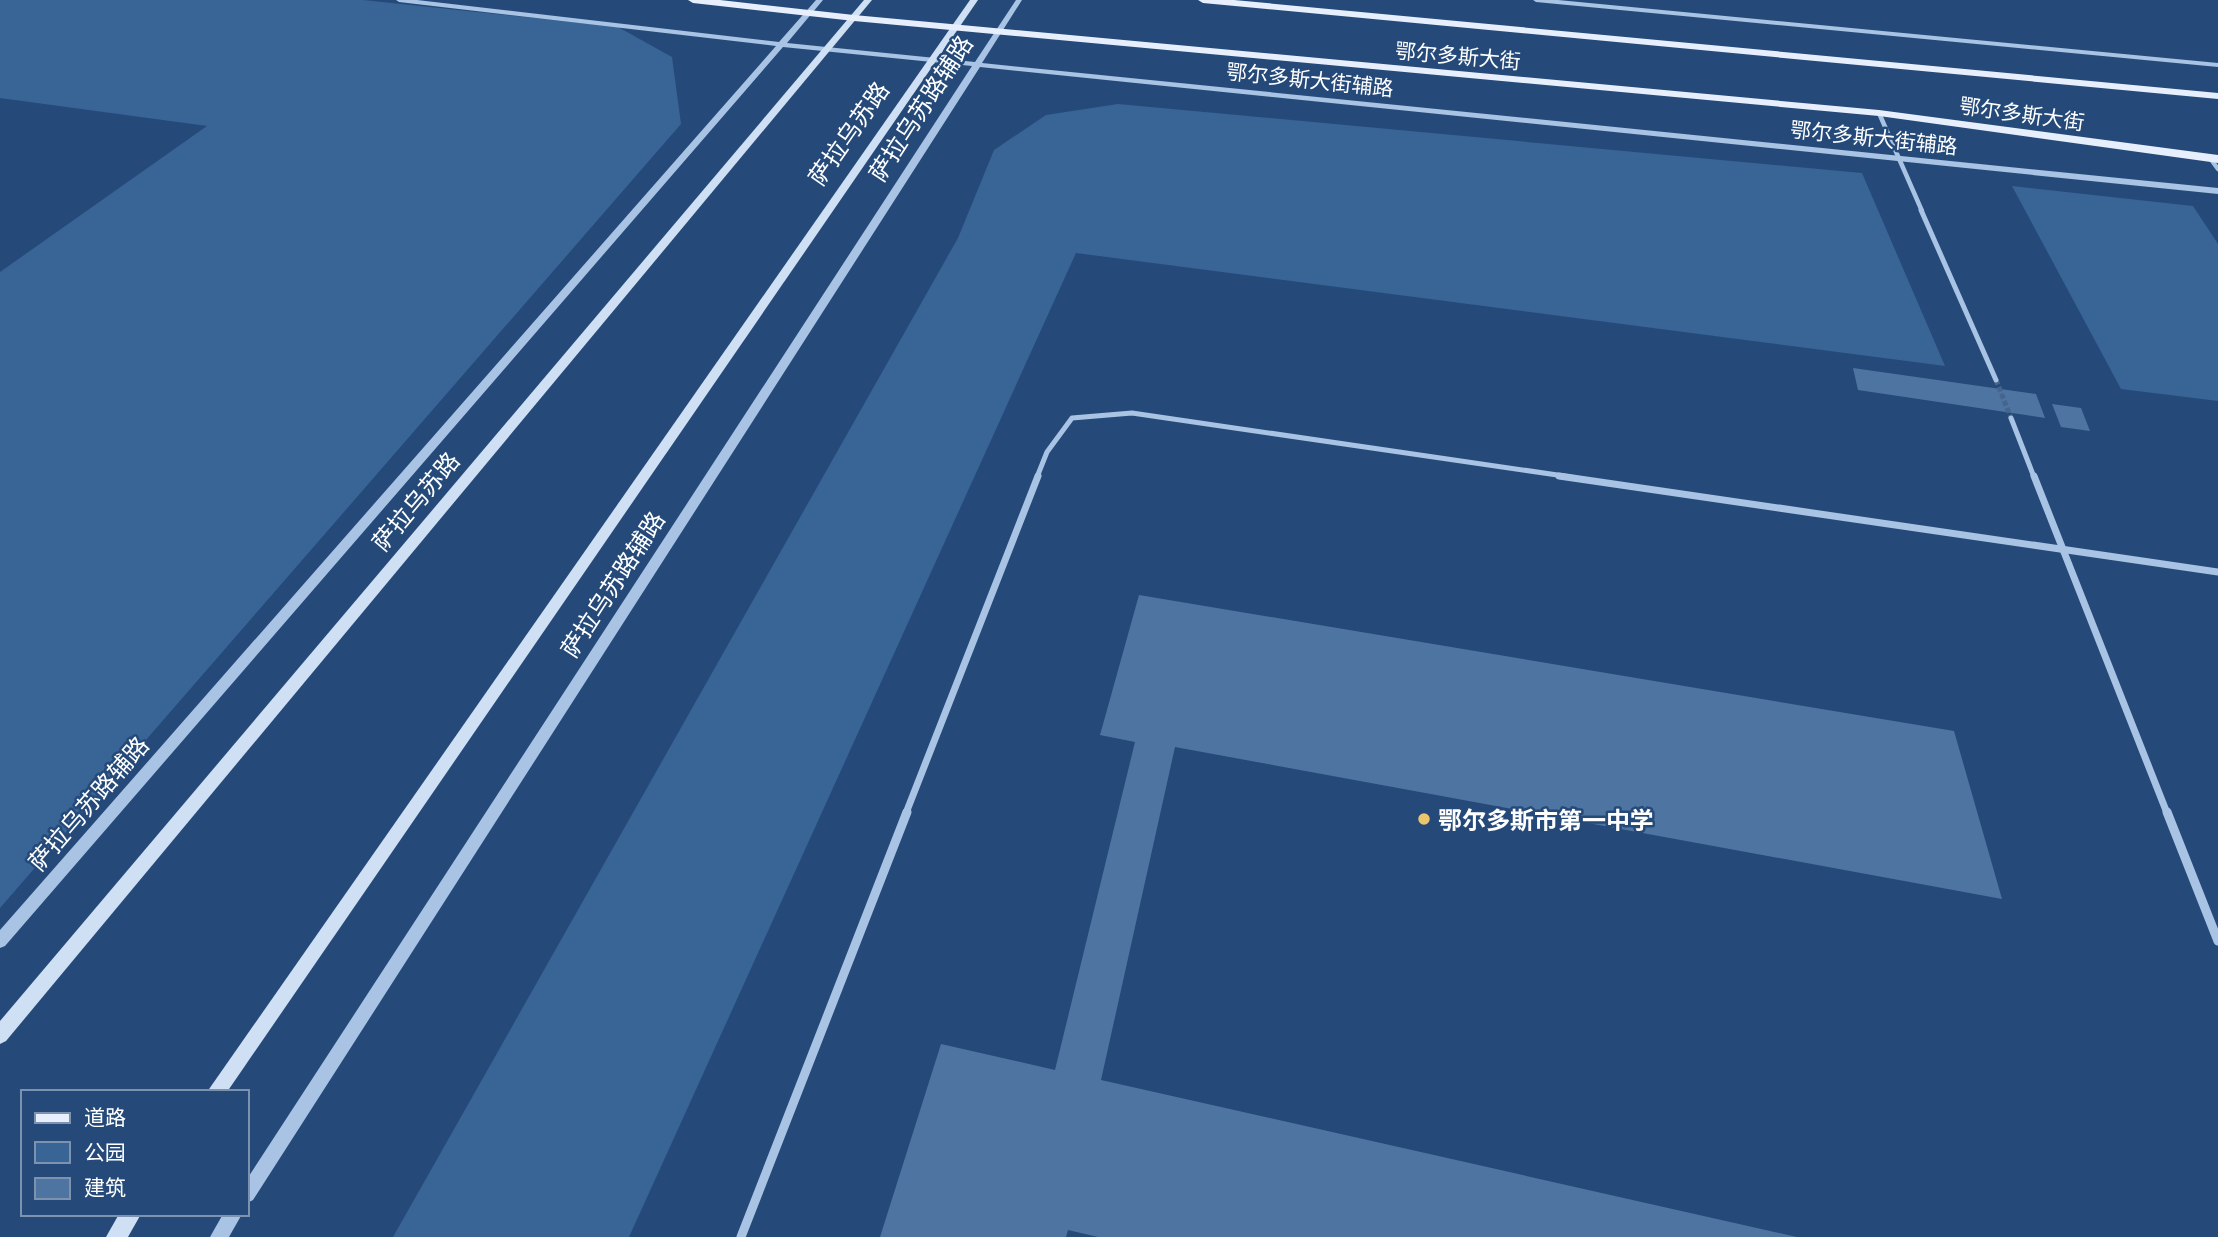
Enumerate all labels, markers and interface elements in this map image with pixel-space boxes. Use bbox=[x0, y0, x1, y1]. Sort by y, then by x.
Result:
street label: 萨拉乌苏路辅路 bbox=[862, 30, 978, 186]
street label: 鄂尔多斯大街 bbox=[1394, 37, 1522, 73]
street label: 鄂尔多斯大街辅路 bbox=[1225, 58, 1395, 100]
street label: 萨拉乌苏路 bbox=[802, 76, 894, 190]
street label: 鄂尔多斯大街 bbox=[1958, 92, 2086, 134]
street label: 鄂尔多斯大街辅路 bbox=[1789, 116, 1959, 158]
street label: 萨拉乌苏路 bbox=[365, 446, 465, 556]
street label: 萨拉乌苏路辅路 bbox=[554, 506, 670, 662]
street label: 萨拉乌苏路辅路 bbox=[22, 730, 154, 876]
place label: 鄂尔多斯市第一中学 bbox=[1438, 805, 1654, 834]
marker: 鄂尔多斯市第一中学 bbox=[1416, 811, 1432, 827]
legend bbox=[21, 1090, 248, 1216]
text: 道路 bbox=[84, 1104, 126, 1129]
text: 公园 bbox=[84, 1139, 126, 1164]
text: 建筑 bbox=[84, 1174, 126, 1199]

